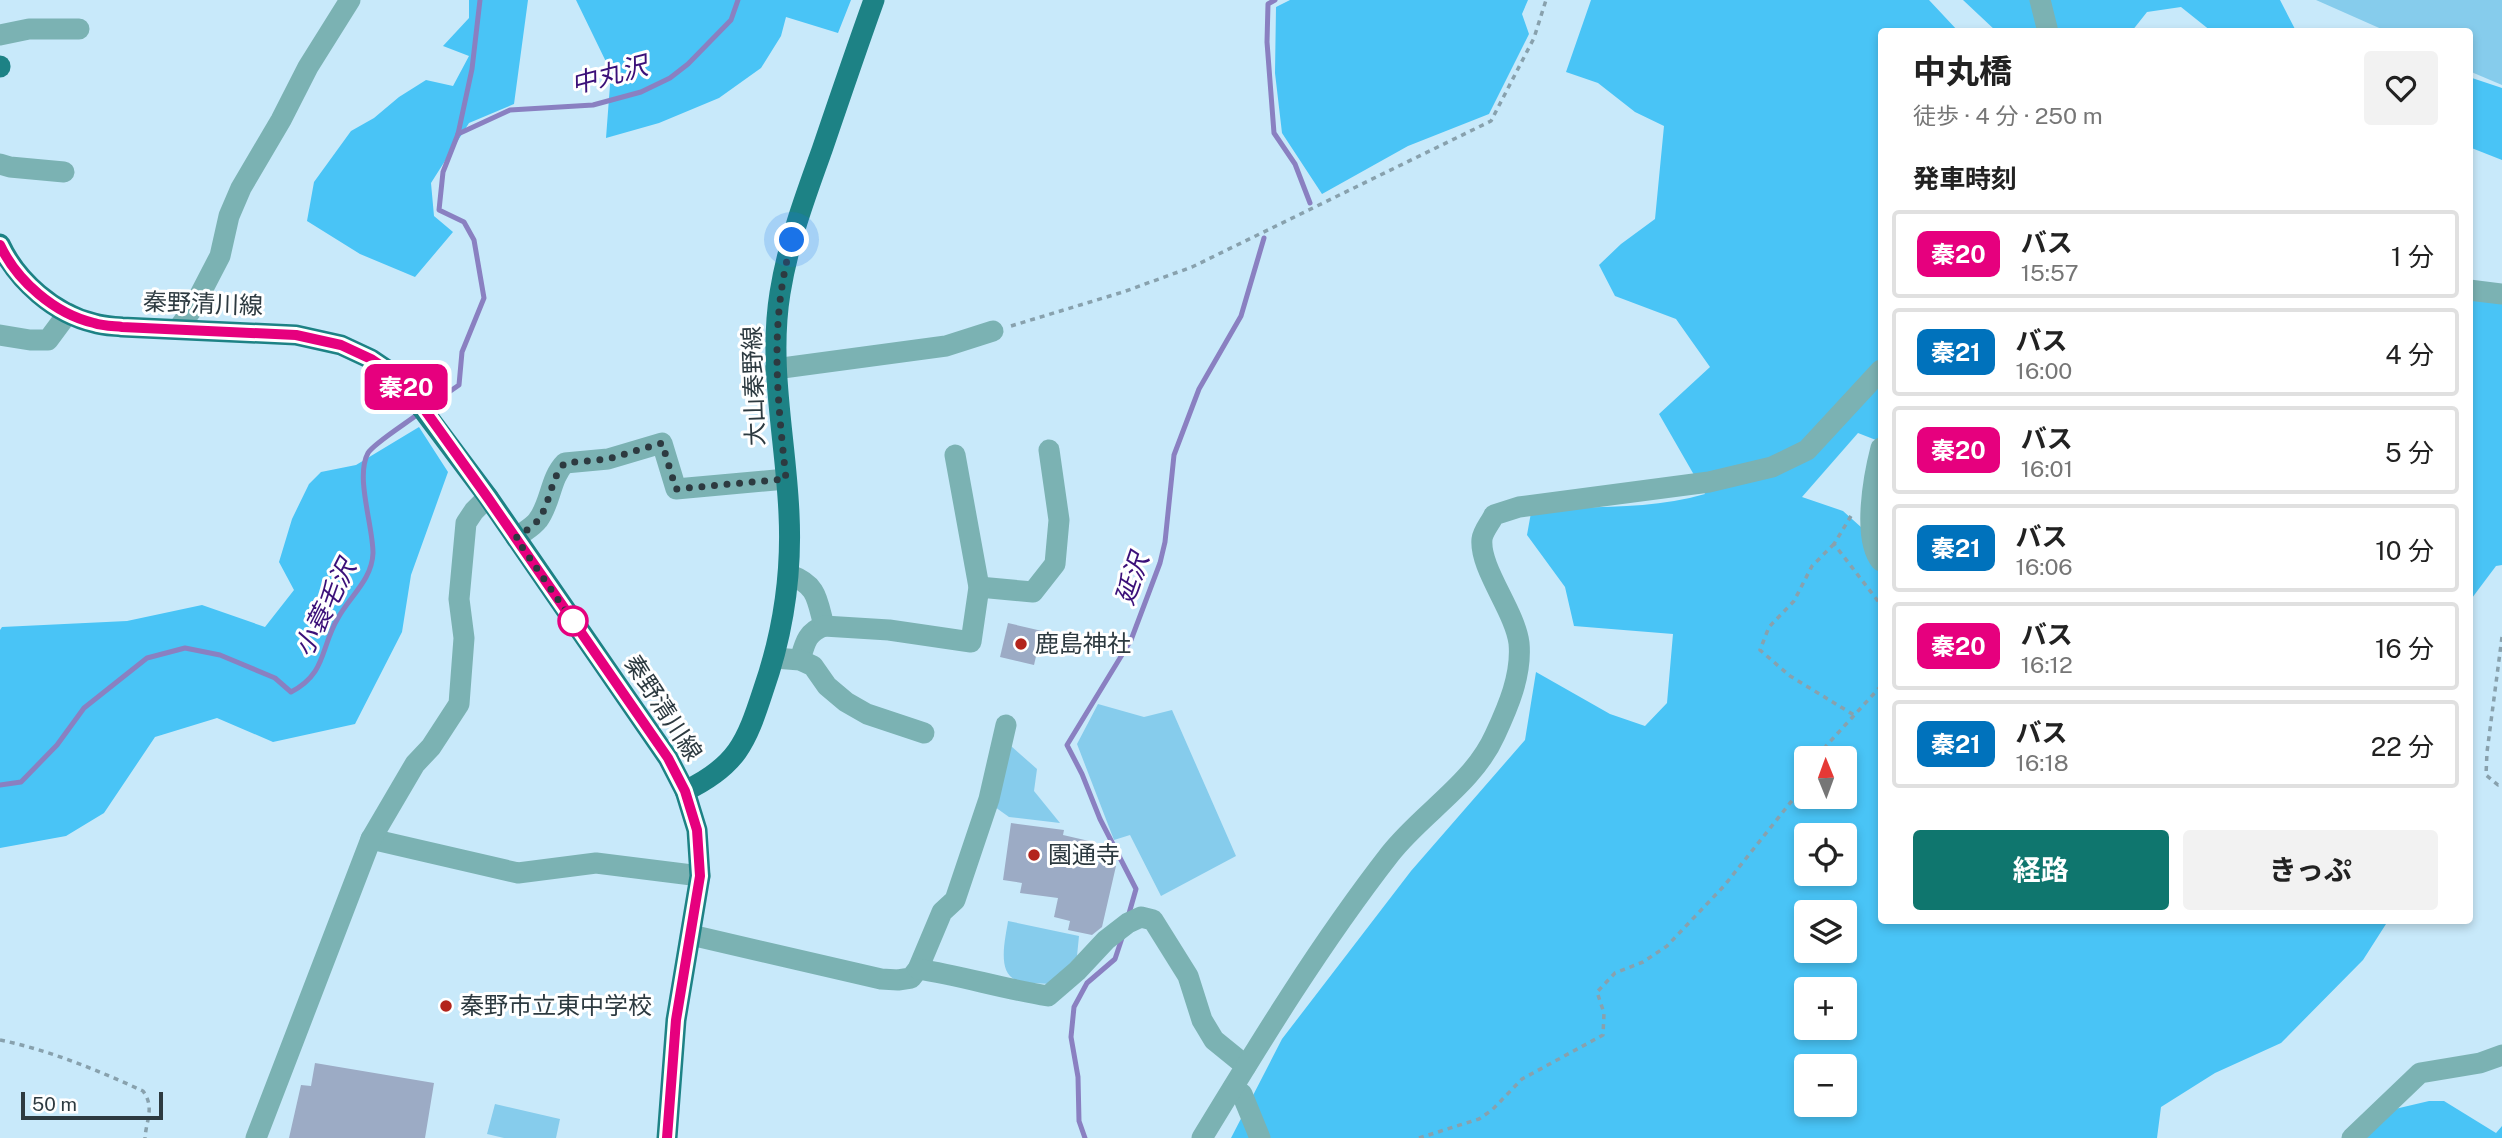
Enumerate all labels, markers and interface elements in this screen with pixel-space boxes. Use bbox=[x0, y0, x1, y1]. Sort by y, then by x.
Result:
water label: 中丸沢 bbox=[567, 49, 653, 100]
button: heart bbox=[2364, 51, 2438, 125]
text: 中丸橋 bbox=[1913, 52, 2012, 90]
text: 徒歩 · 4 分 · 250 m bbox=[1913, 102, 2103, 129]
text: 発車時刻 bbox=[1913, 163, 2017, 194]
your location bbox=[774, 222, 809, 257]
text: バス bbox=[2021, 227, 2073, 258]
text: 秦20 bbox=[1931, 240, 1986, 268]
text: 1 分 bbox=[2391, 241, 2434, 272]
text: 15:57 bbox=[2021, 259, 2079, 286]
street label: 秦野清川線 bbox=[143, 287, 263, 319]
text: バス bbox=[2016, 325, 2068, 356]
street label: 大山秦野線 bbox=[737, 326, 769, 446]
text: 秦21 bbox=[1931, 338, 1981, 366]
text: 4 分 bbox=[2385, 339, 2434, 370]
text: 16:00 bbox=[2016, 357, 2072, 384]
line badge: 秦20 bbox=[366, 364, 446, 410]
text: 秦20 bbox=[379, 373, 433, 401]
text: バス bbox=[2021, 423, 2073, 454]
text: 秦20 bbox=[1931, 436, 1986, 464]
text: 5 分 bbox=[2385, 437, 2434, 468]
text: 16:01 bbox=[2021, 455, 2073, 482]
text: バス bbox=[2016, 521, 2068, 552]
text: 秦21 bbox=[1931, 534, 1981, 562]
text: 10 分 bbox=[2375, 535, 2434, 566]
water label: 延沢 bbox=[1108, 546, 1156, 608]
water label: 小蓑毛沢 bbox=[287, 552, 363, 661]
text: 16:06 bbox=[2016, 553, 2073, 580]
unlabelled marker bbox=[558, 606, 588, 636]
text: バス bbox=[2021, 619, 2073, 650]
place label: 鹿島神社 bbox=[1035, 629, 1131, 657]
text: 秦20 bbox=[1931, 632, 1986, 660]
text: 16 分 bbox=[2375, 633, 2434, 664]
marker: 鹿島神社 bbox=[1013, 636, 1029, 652]
street label: 秦野清川線 bbox=[619, 650, 708, 765]
text: 16:12 bbox=[2021, 651, 2073, 678]
text: バス bbox=[2016, 717, 2068, 748]
text: 秦21 bbox=[1931, 730, 1981, 758]
text: 22 分 bbox=[2371, 731, 2434, 762]
north arrow bbox=[1794, 746, 1857, 808]
map controls bbox=[1794, 746, 1857, 1117]
text: 16:18 bbox=[2016, 749, 2069, 776]
button: locate bbox=[1794, 823, 1857, 886]
button: 経路 bbox=[1913, 830, 2169, 910]
button: きっぷ bbox=[2183, 830, 2438, 910]
place label: 園通寺 bbox=[1048, 840, 1120, 868]
marker: 園通寺 bbox=[1026, 847, 1042, 863]
button: layers bbox=[1794, 900, 1857, 963]
button: + bbox=[1794, 977, 1857, 1040]
place label: 秦野市立東中学校 bbox=[460, 991, 652, 1019]
marker: 秦野市立東中学校 bbox=[438, 998, 454, 1014]
button: − bbox=[1794, 1054, 1857, 1117]
scale bar bbox=[21, 1089, 163, 1121]
text: 50 m bbox=[32, 1093, 77, 1115]

